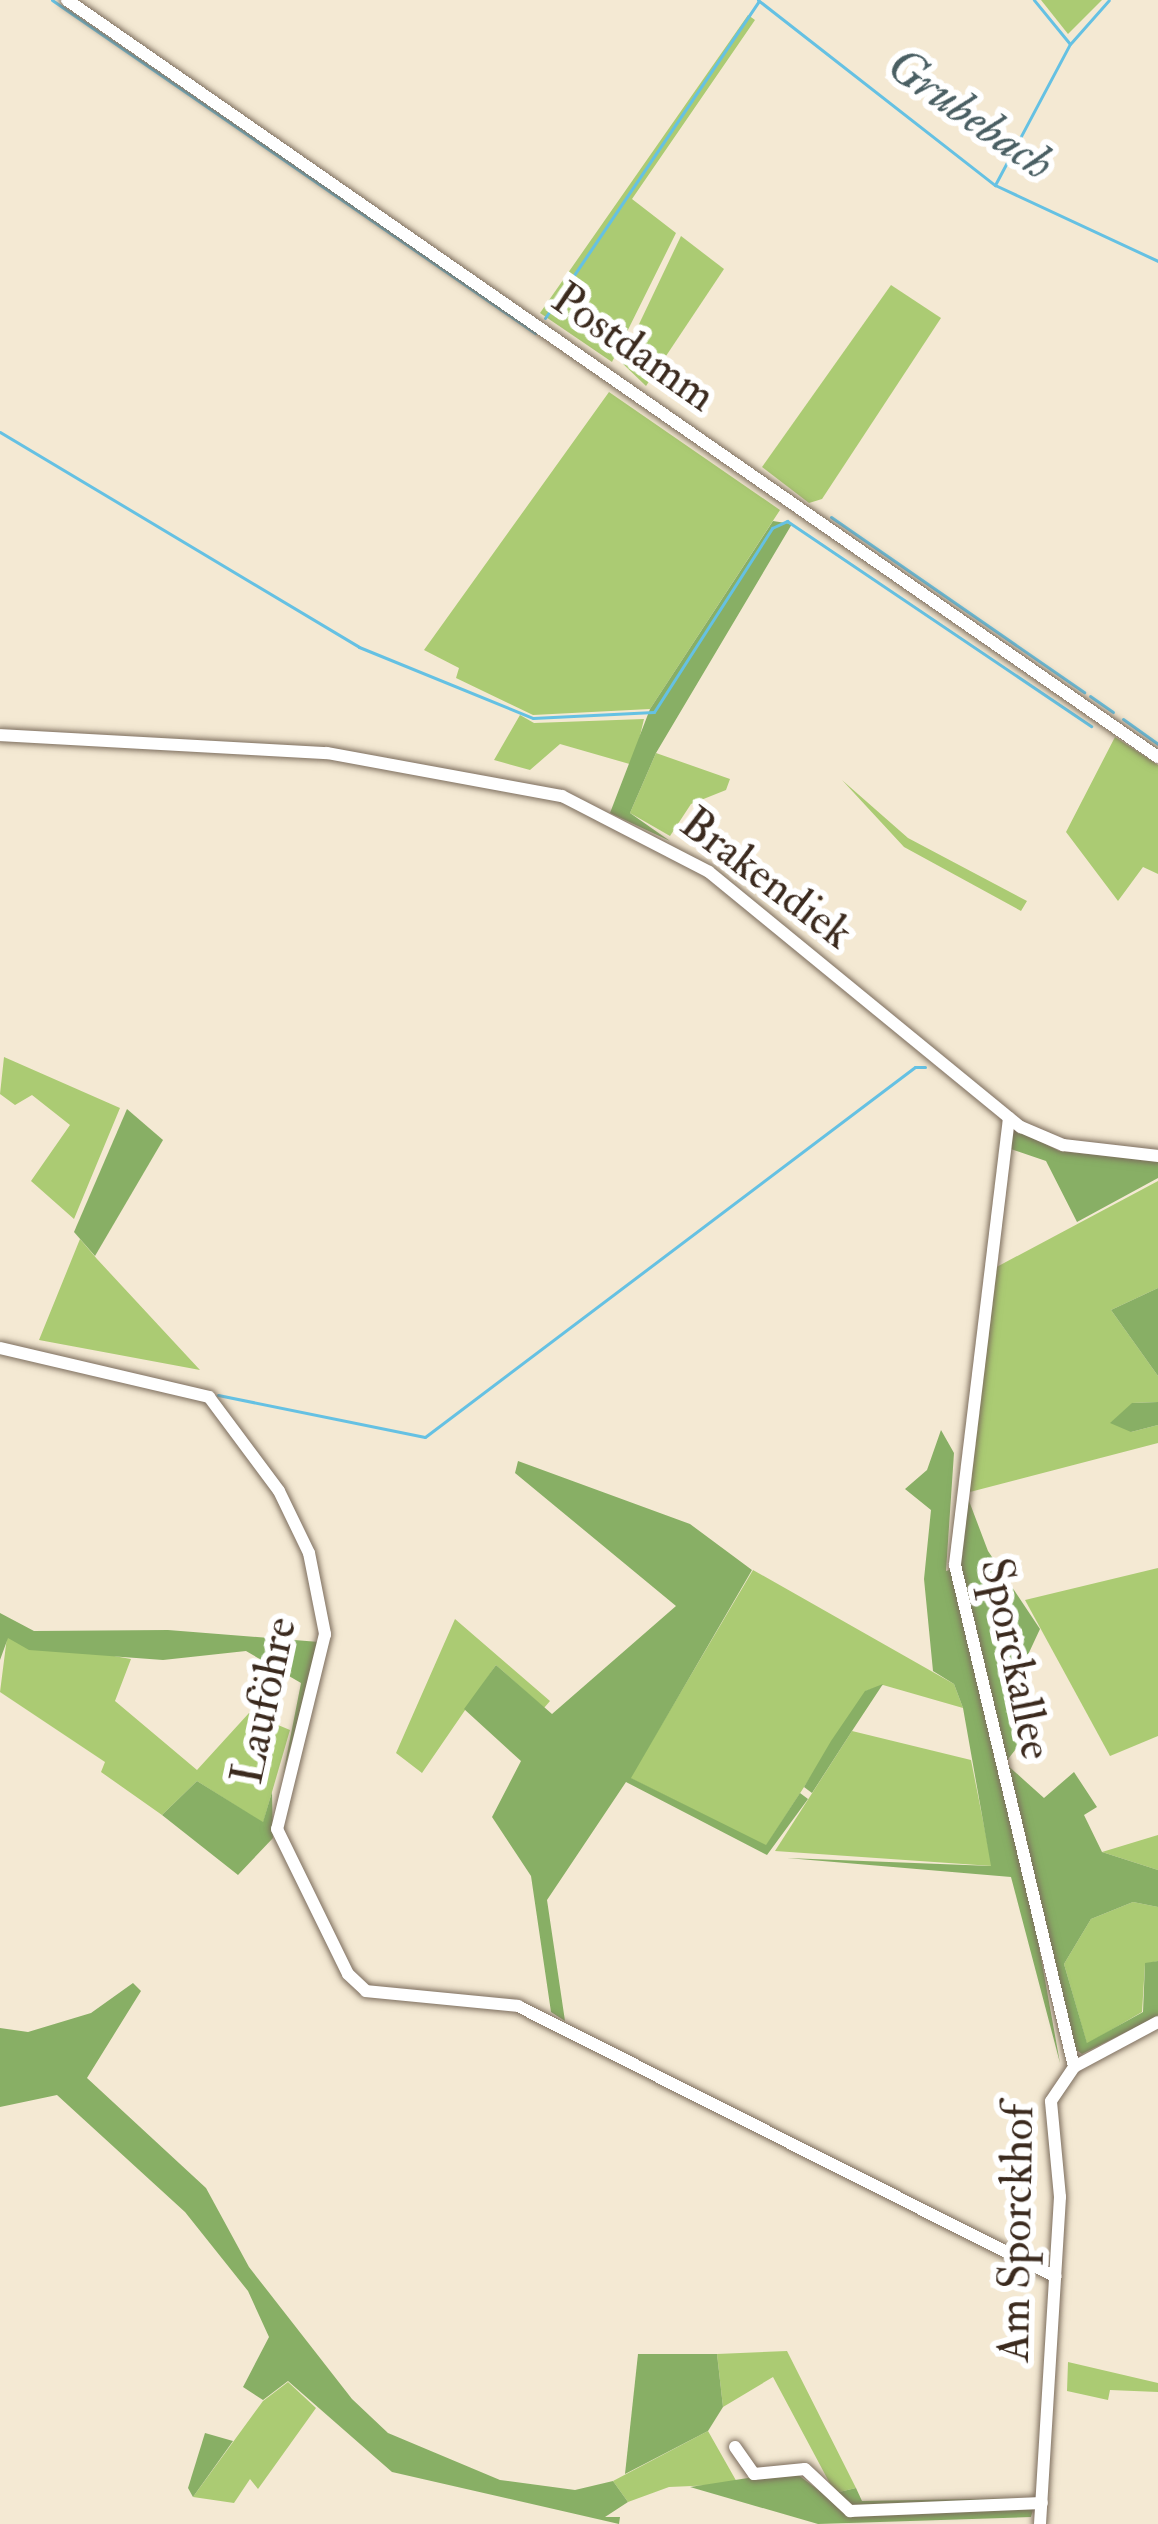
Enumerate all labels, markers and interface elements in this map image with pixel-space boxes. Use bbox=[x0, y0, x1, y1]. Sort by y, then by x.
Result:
water label: Grubebach bbox=[876, 37, 1064, 193]
street label: Postdamm bbox=[541, 272, 725, 424]
street label: Brakendiek bbox=[669, 797, 863, 961]
street label: Sporckallee bbox=[967, 1553, 1063, 1765]
street label: Lauföhre bbox=[221, 1613, 309, 1789]
street label: Am Sporckhof bbox=[988, 2103, 1046, 2363]

